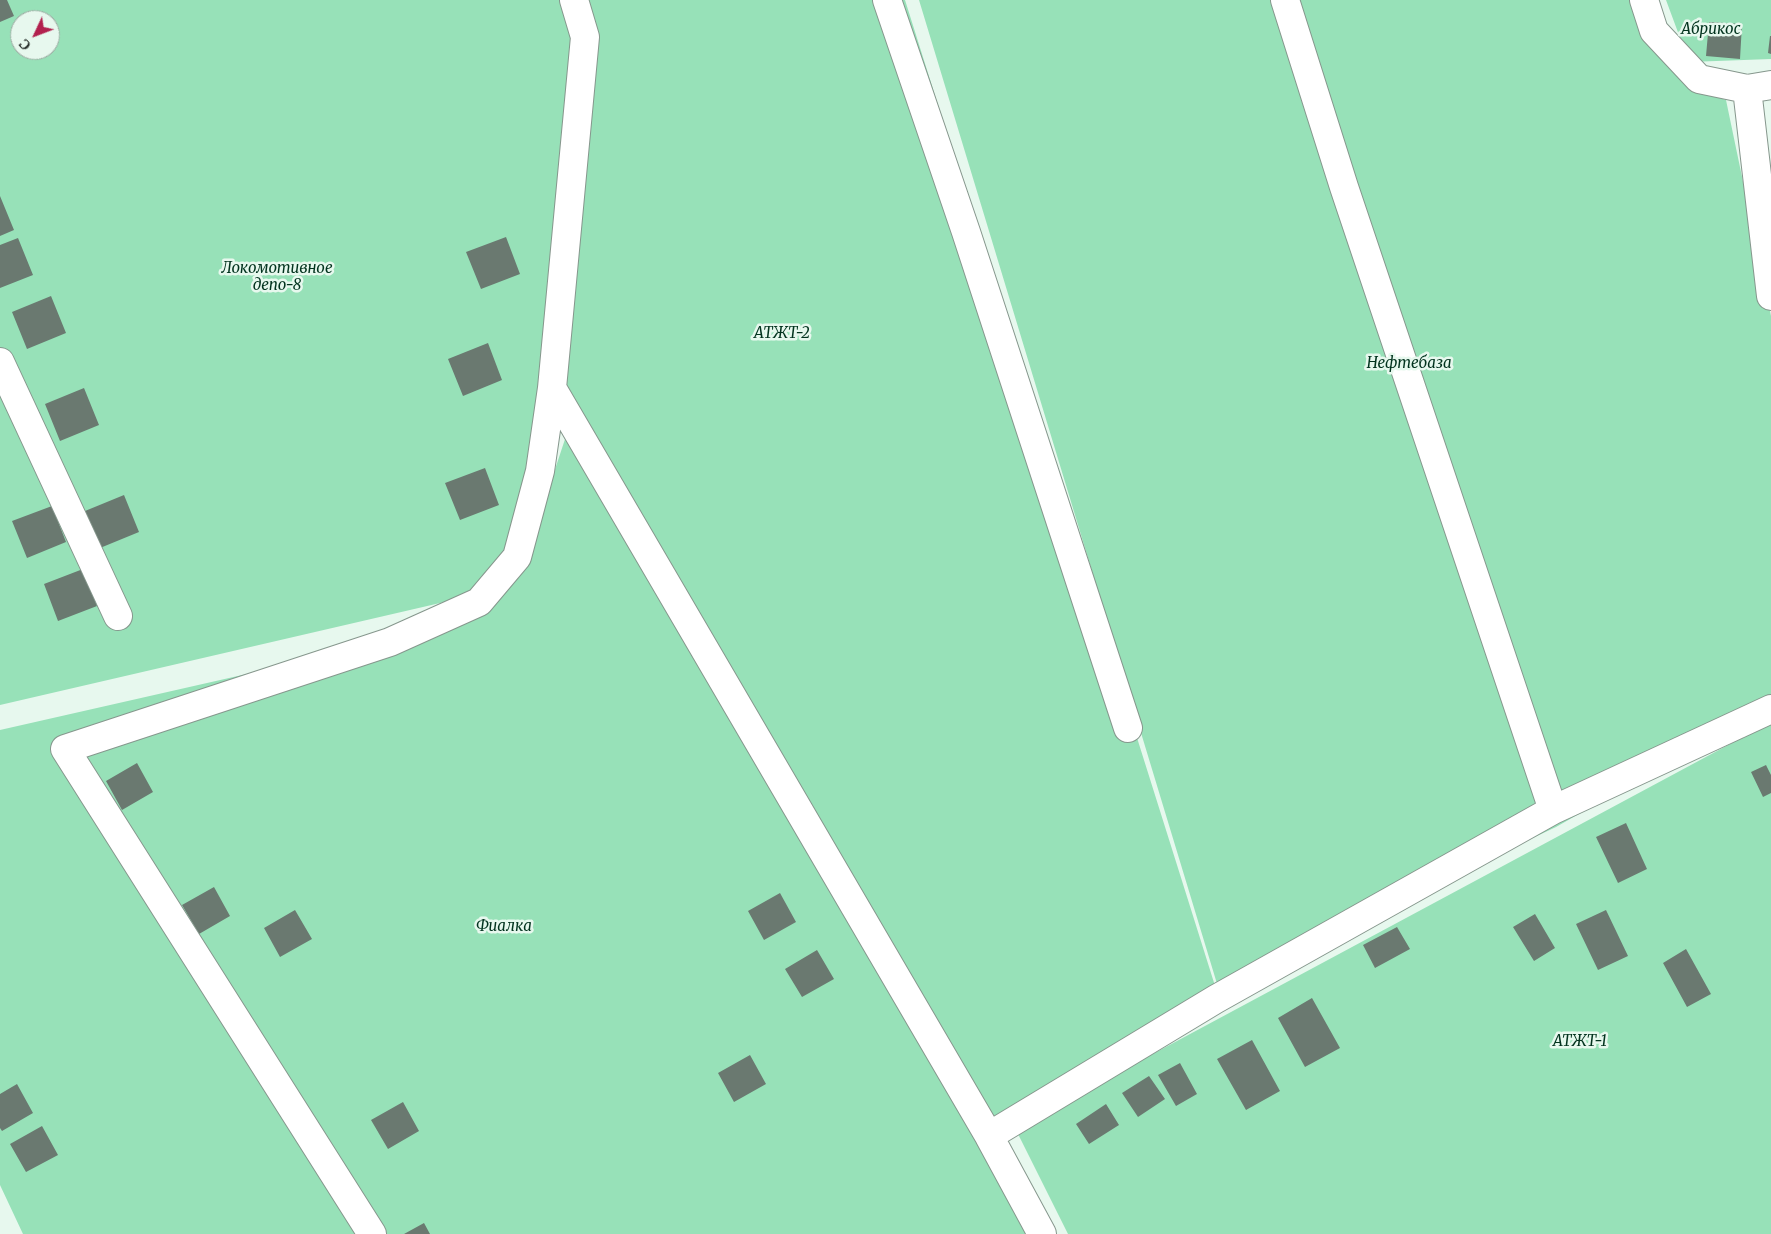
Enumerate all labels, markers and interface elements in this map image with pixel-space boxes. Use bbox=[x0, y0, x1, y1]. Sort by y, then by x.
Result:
north arrow bbox=[10, 10, 60, 60]
park label: Абрикос bbox=[1681, 21, 1741, 39]
text: С bbox=[15, 35, 35, 54]
park label: Локомотивное депо-8 bbox=[221, 260, 333, 295]
park label: АТЖТ-2 bbox=[754, 325, 810, 343]
park label: Нефтебаза bbox=[1367, 355, 1451, 373]
park label: Фиалка bbox=[476, 918, 532, 936]
park label: АТЖТ-1 bbox=[1553, 1033, 1607, 1051]

